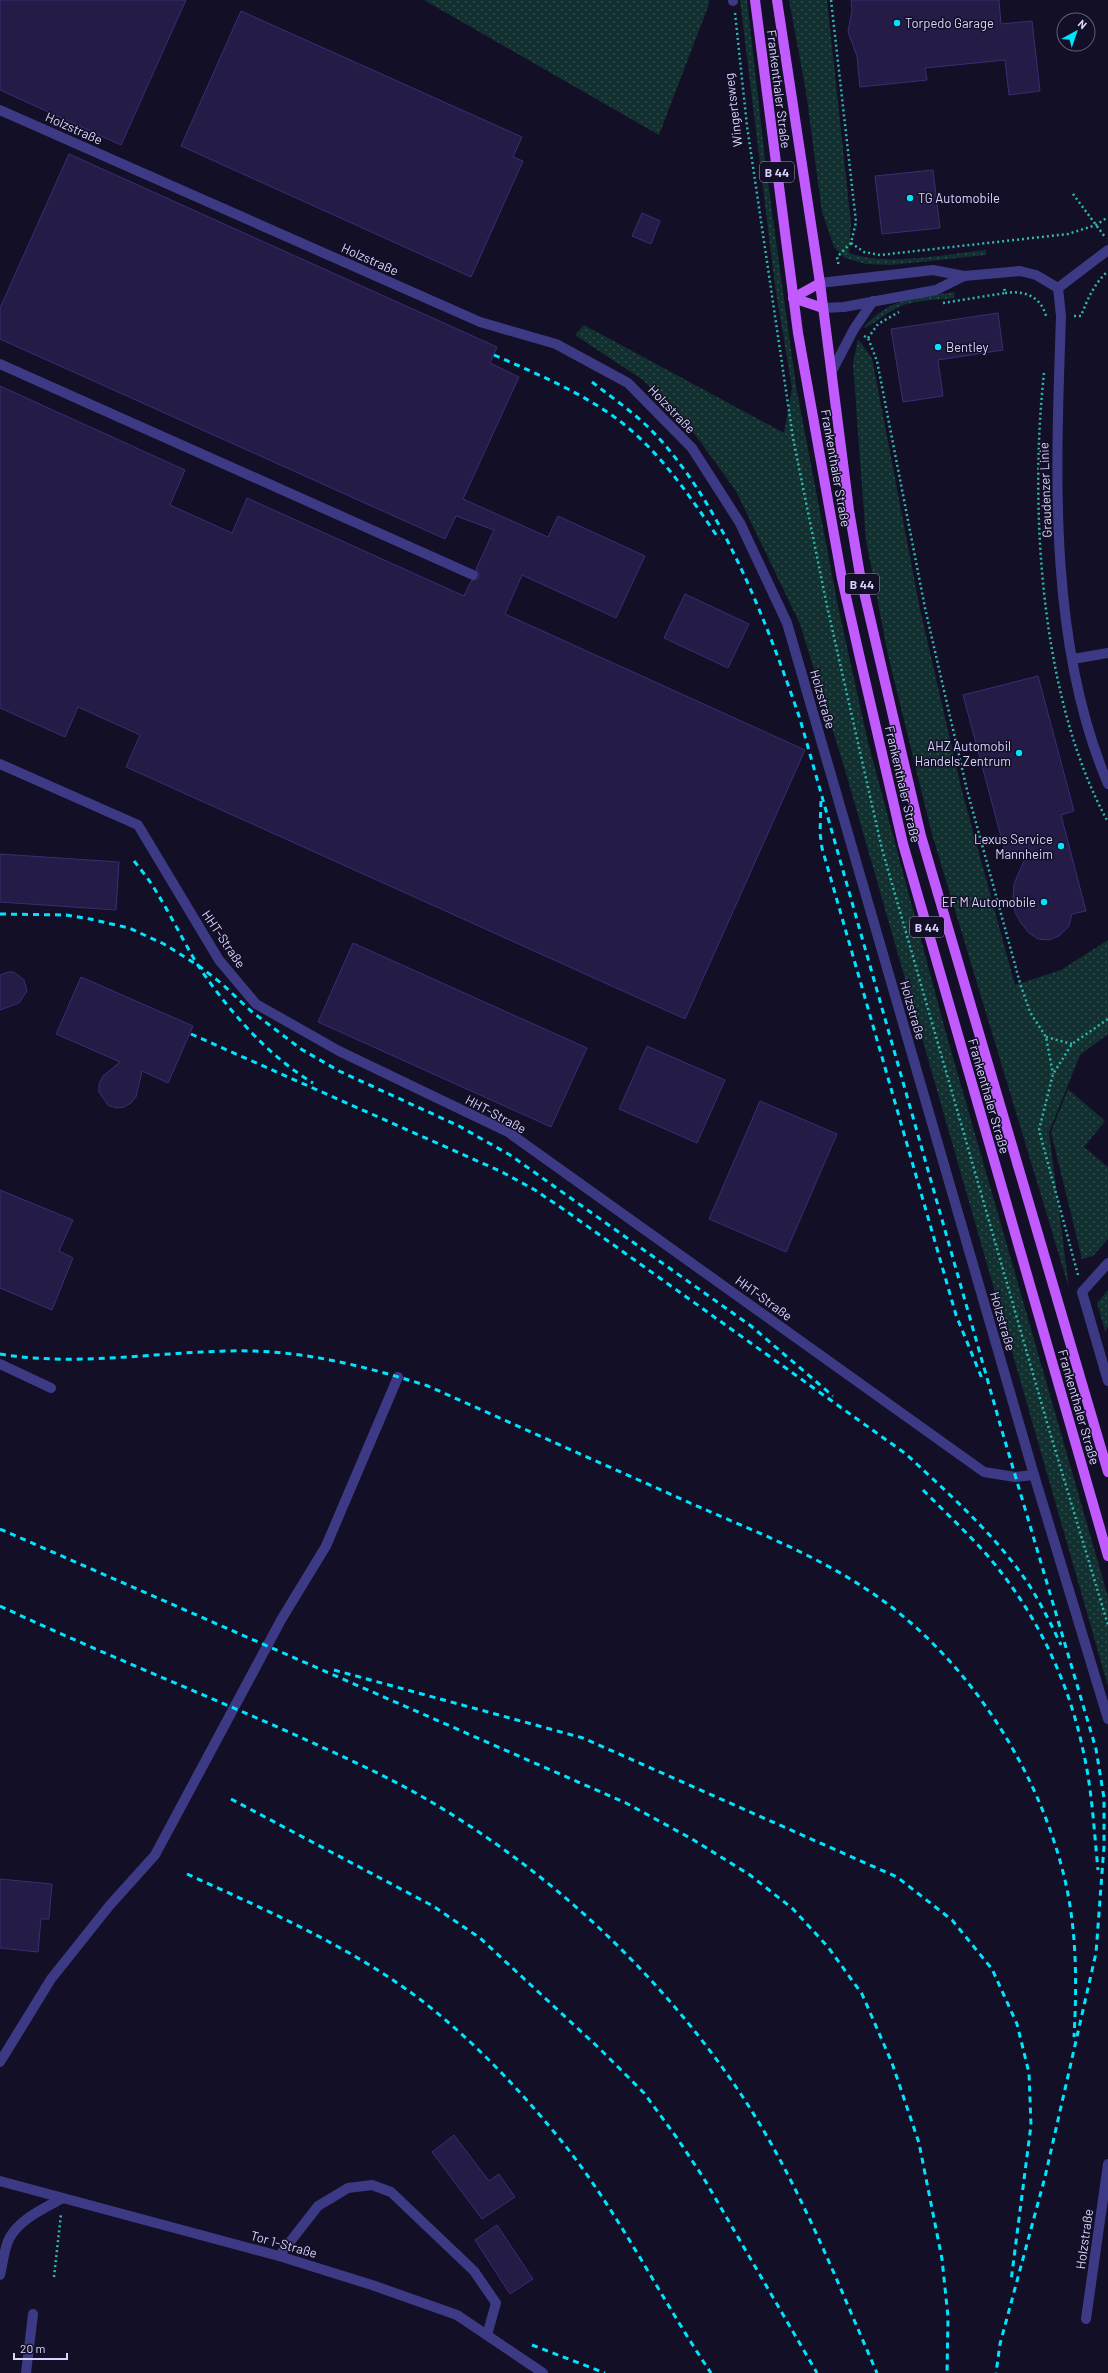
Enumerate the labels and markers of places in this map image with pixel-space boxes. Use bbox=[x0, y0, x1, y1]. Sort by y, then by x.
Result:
place label: Torpedo Garage bbox=[905, 15, 994, 31]
marker: Torpedo Garage bbox=[892, 18, 902, 28]
place label: TG Automobile bbox=[918, 190, 1000, 206]
marker: TG Automobile bbox=[905, 193, 915, 203]
place label: Bentley bbox=[946, 339, 989, 355]
marker: Bentley bbox=[933, 342, 943, 352]
place label: AHZ Automobil Handels Zentrum bbox=[915, 738, 1011, 769]
marker: AHZ Automobil Handels Zentrum bbox=[1014, 748, 1024, 758]
place label: Lexus Service Mannheim bbox=[974, 831, 1053, 862]
marker: Lexus Service Mannheim bbox=[1056, 841, 1066, 851]
place label: EF M Automobile bbox=[942, 894, 1036, 910]
marker: EF M Automobile bbox=[1039, 897, 1049, 907]

